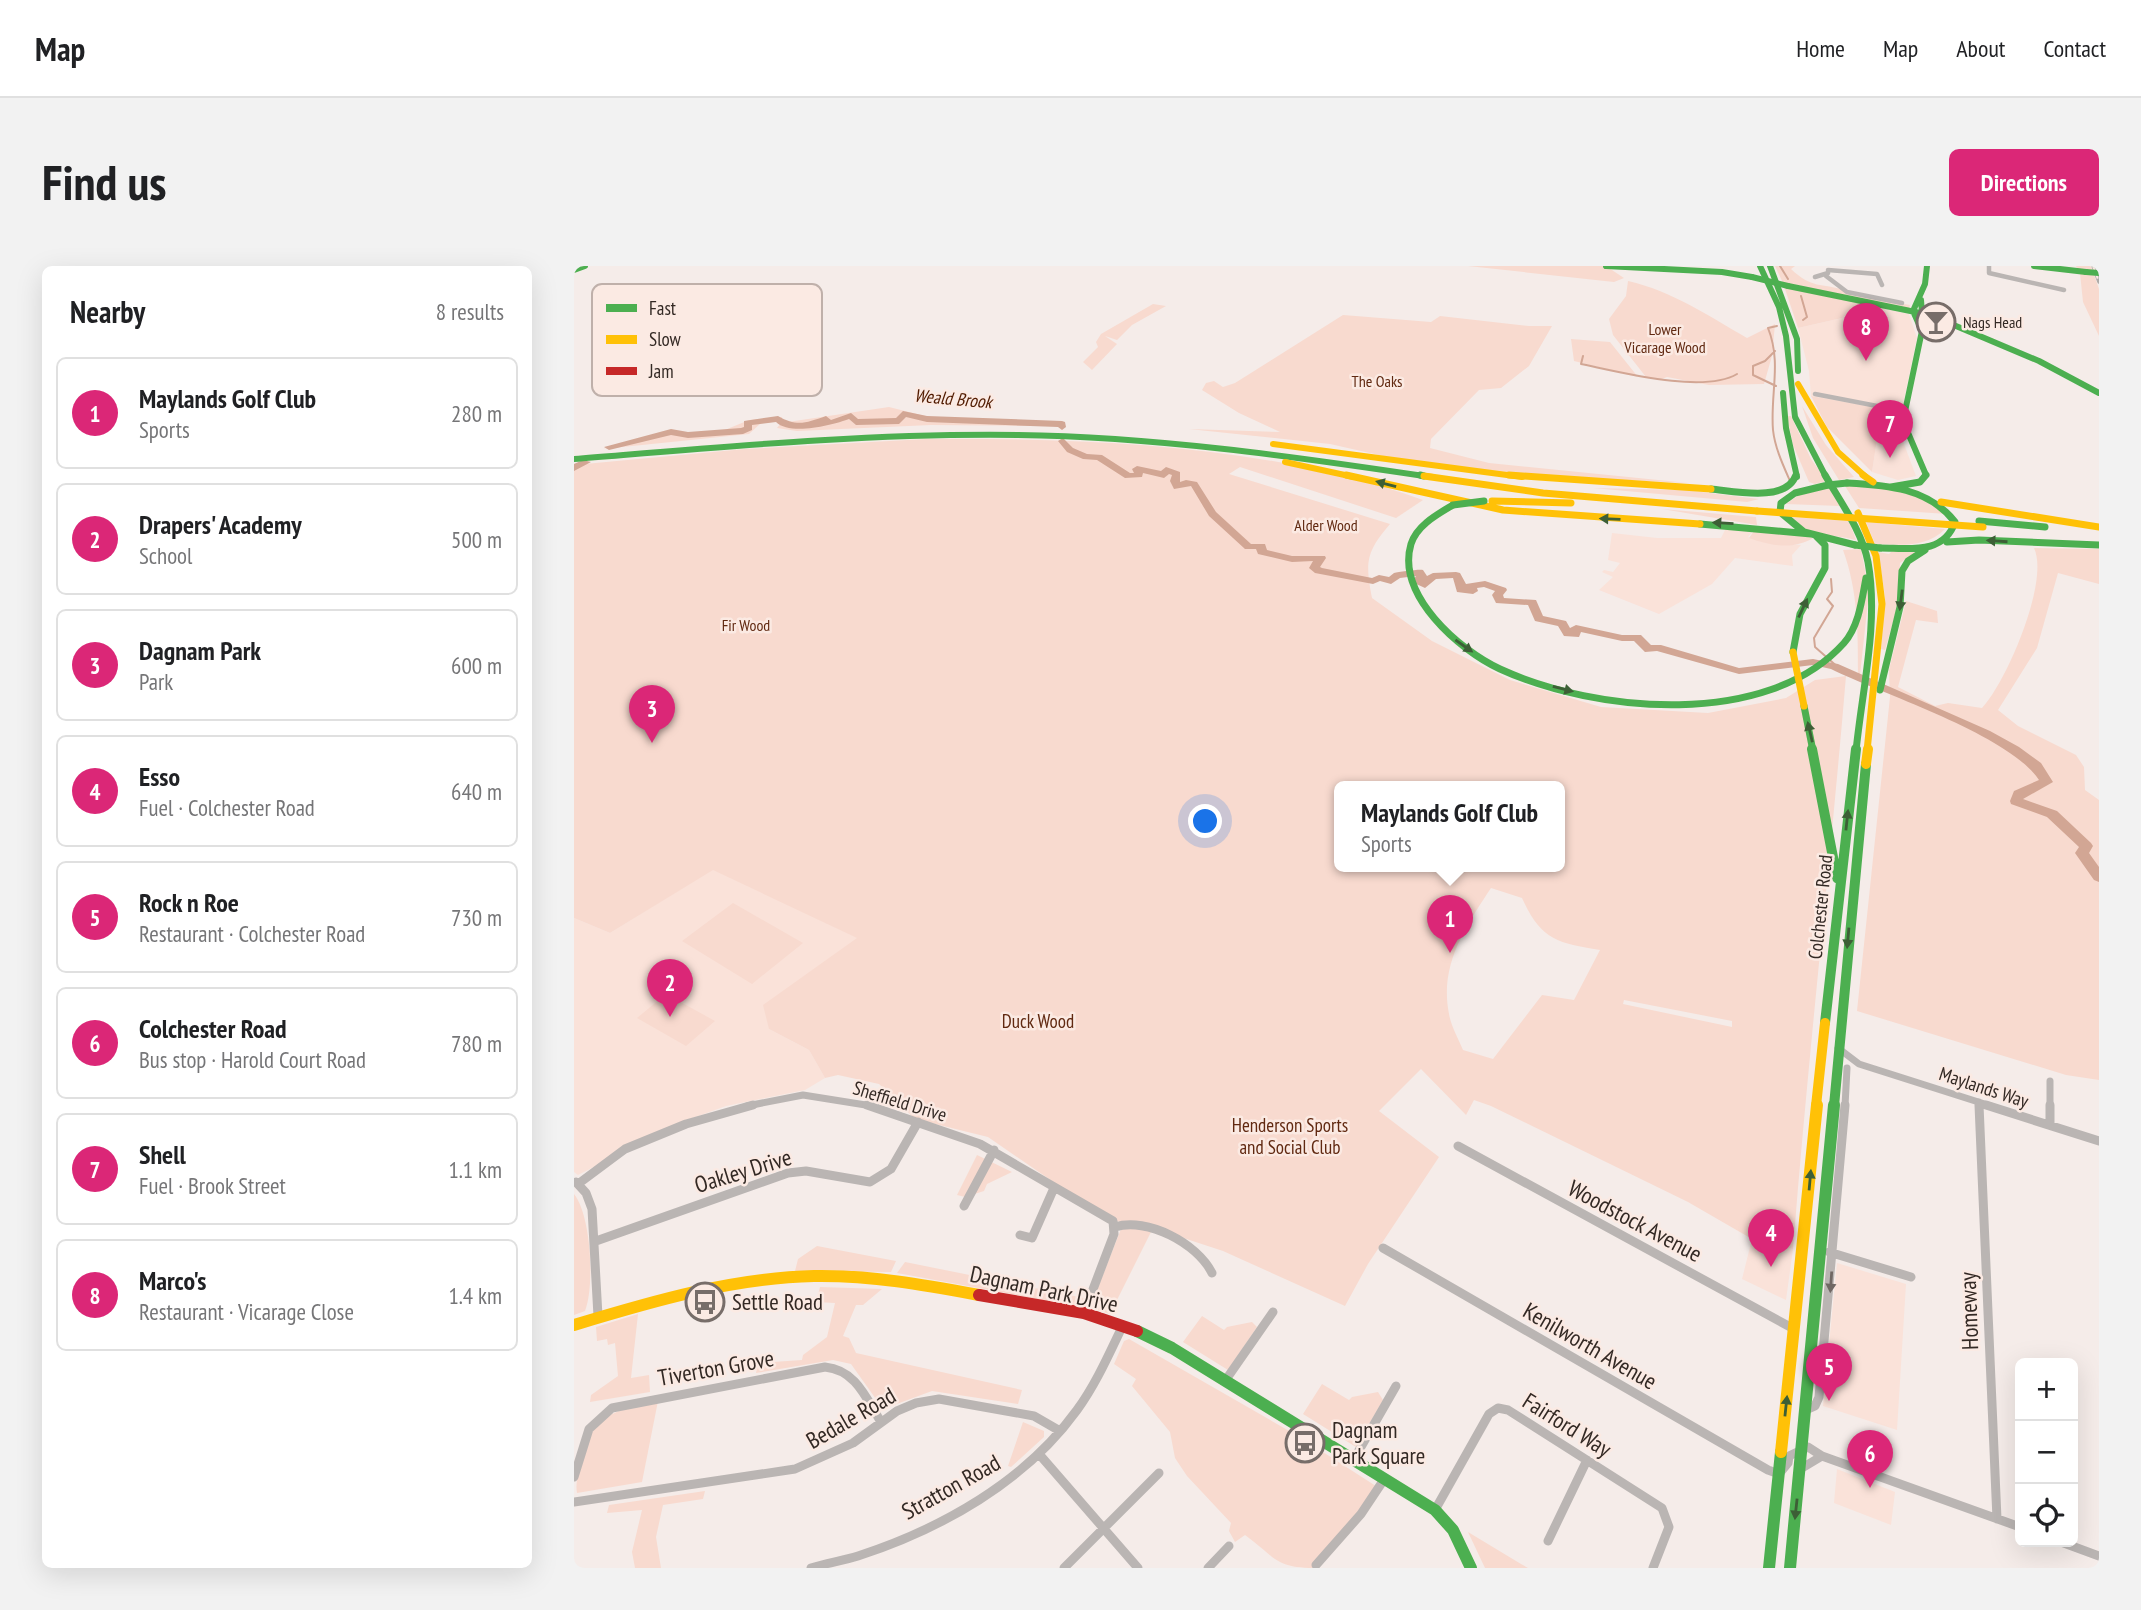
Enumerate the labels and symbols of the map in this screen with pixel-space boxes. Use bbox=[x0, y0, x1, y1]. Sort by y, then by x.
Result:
legend bbox=[592, 284, 822, 396]
text: Fast bbox=[649, 296, 677, 320]
bar icon: Nags Head bbox=[1915, 301, 1957, 343]
pin: 8 bbox=[1843, 303, 1889, 361]
place label: Nags Head bbox=[1963, 312, 2022, 332]
park label: Lower Vicarage Wood bbox=[1623, 319, 1706, 357]
text: Slow bbox=[649, 327, 682, 351]
text: Jam bbox=[648, 359, 674, 383]
park label: The Oaks bbox=[1352, 371, 1403, 391]
water label: Weald Brook bbox=[913, 384, 995, 414]
pin: 7 bbox=[1867, 400, 1913, 458]
one-way arrow bbox=[1375, 478, 1397, 489]
one-way arrow bbox=[1599, 514, 1621, 525]
park label: Alder Wood bbox=[1294, 515, 1358, 535]
one-way arrow bbox=[1712, 518, 1734, 529]
one-way arrow bbox=[1986, 535, 2008, 546]
one-way arrow bbox=[1895, 589, 1906, 611]
one-way arrow bbox=[1798, 598, 1809, 618]
park label: Fir Wood bbox=[722, 615, 770, 635]
one-way arrow bbox=[1455, 639, 1473, 653]
one-way arrow bbox=[1552, 684, 1574, 695]
pin: 3 bbox=[629, 685, 675, 743]
one-way arrow bbox=[1804, 721, 1815, 743]
your location bbox=[1188, 804, 1222, 838]
one-way arrow bbox=[1841, 809, 1852, 831]
street label: Colchester Road bbox=[1803, 854, 1837, 960]
pin: 1 bbox=[1427, 895, 1473, 953]
one-way arrow bbox=[1842, 928, 1853, 950]
pin: 2 bbox=[647, 959, 693, 1017]
park label: Duck Wood bbox=[1002, 1009, 1074, 1033]
street label: Maylands Way bbox=[1936, 1061, 2032, 1113]
street label: Sheffield Drive bbox=[850, 1075, 950, 1127]
park label: Henderson Sports and Social Club bbox=[1232, 1113, 1348, 1159]
street label: Oakley Drive bbox=[691, 1142, 795, 1199]
one-way arrow bbox=[1805, 1168, 1816, 1190]
street label: Woodstock Avenue bbox=[1563, 1173, 1707, 1268]
pin: 4 bbox=[1748, 1209, 1794, 1267]
street label: Dagnam Park Drive bbox=[967, 1259, 1121, 1318]
one-way arrow bbox=[1825, 1271, 1836, 1293]
street label: Homeway bbox=[1953, 1271, 1984, 1350]
bus stop icon: Settle Road bbox=[684, 1281, 726, 1323]
place label: Settle Road bbox=[732, 1287, 823, 1316]
street label: Kenilworth Avenue bbox=[1518, 1296, 1662, 1395]
street label: Tiverton Grove bbox=[656, 1343, 776, 1392]
pin: 5 bbox=[1806, 1343, 1852, 1401]
street label: Bedale Road bbox=[801, 1380, 901, 1455]
street label: Fairford Way bbox=[1518, 1386, 1617, 1463]
one-way arrow bbox=[1781, 1395, 1792, 1417]
place label: Dagnam Park Square bbox=[1332, 1415, 1425, 1470]
bus stop icon: Dagnam Park Square bbox=[1284, 1422, 1326, 1464]
pin: 6 bbox=[1847, 1430, 1893, 1488]
street label: Stratton Road bbox=[896, 1448, 1005, 1525]
one-way arrow bbox=[1790, 1498, 1801, 1520]

